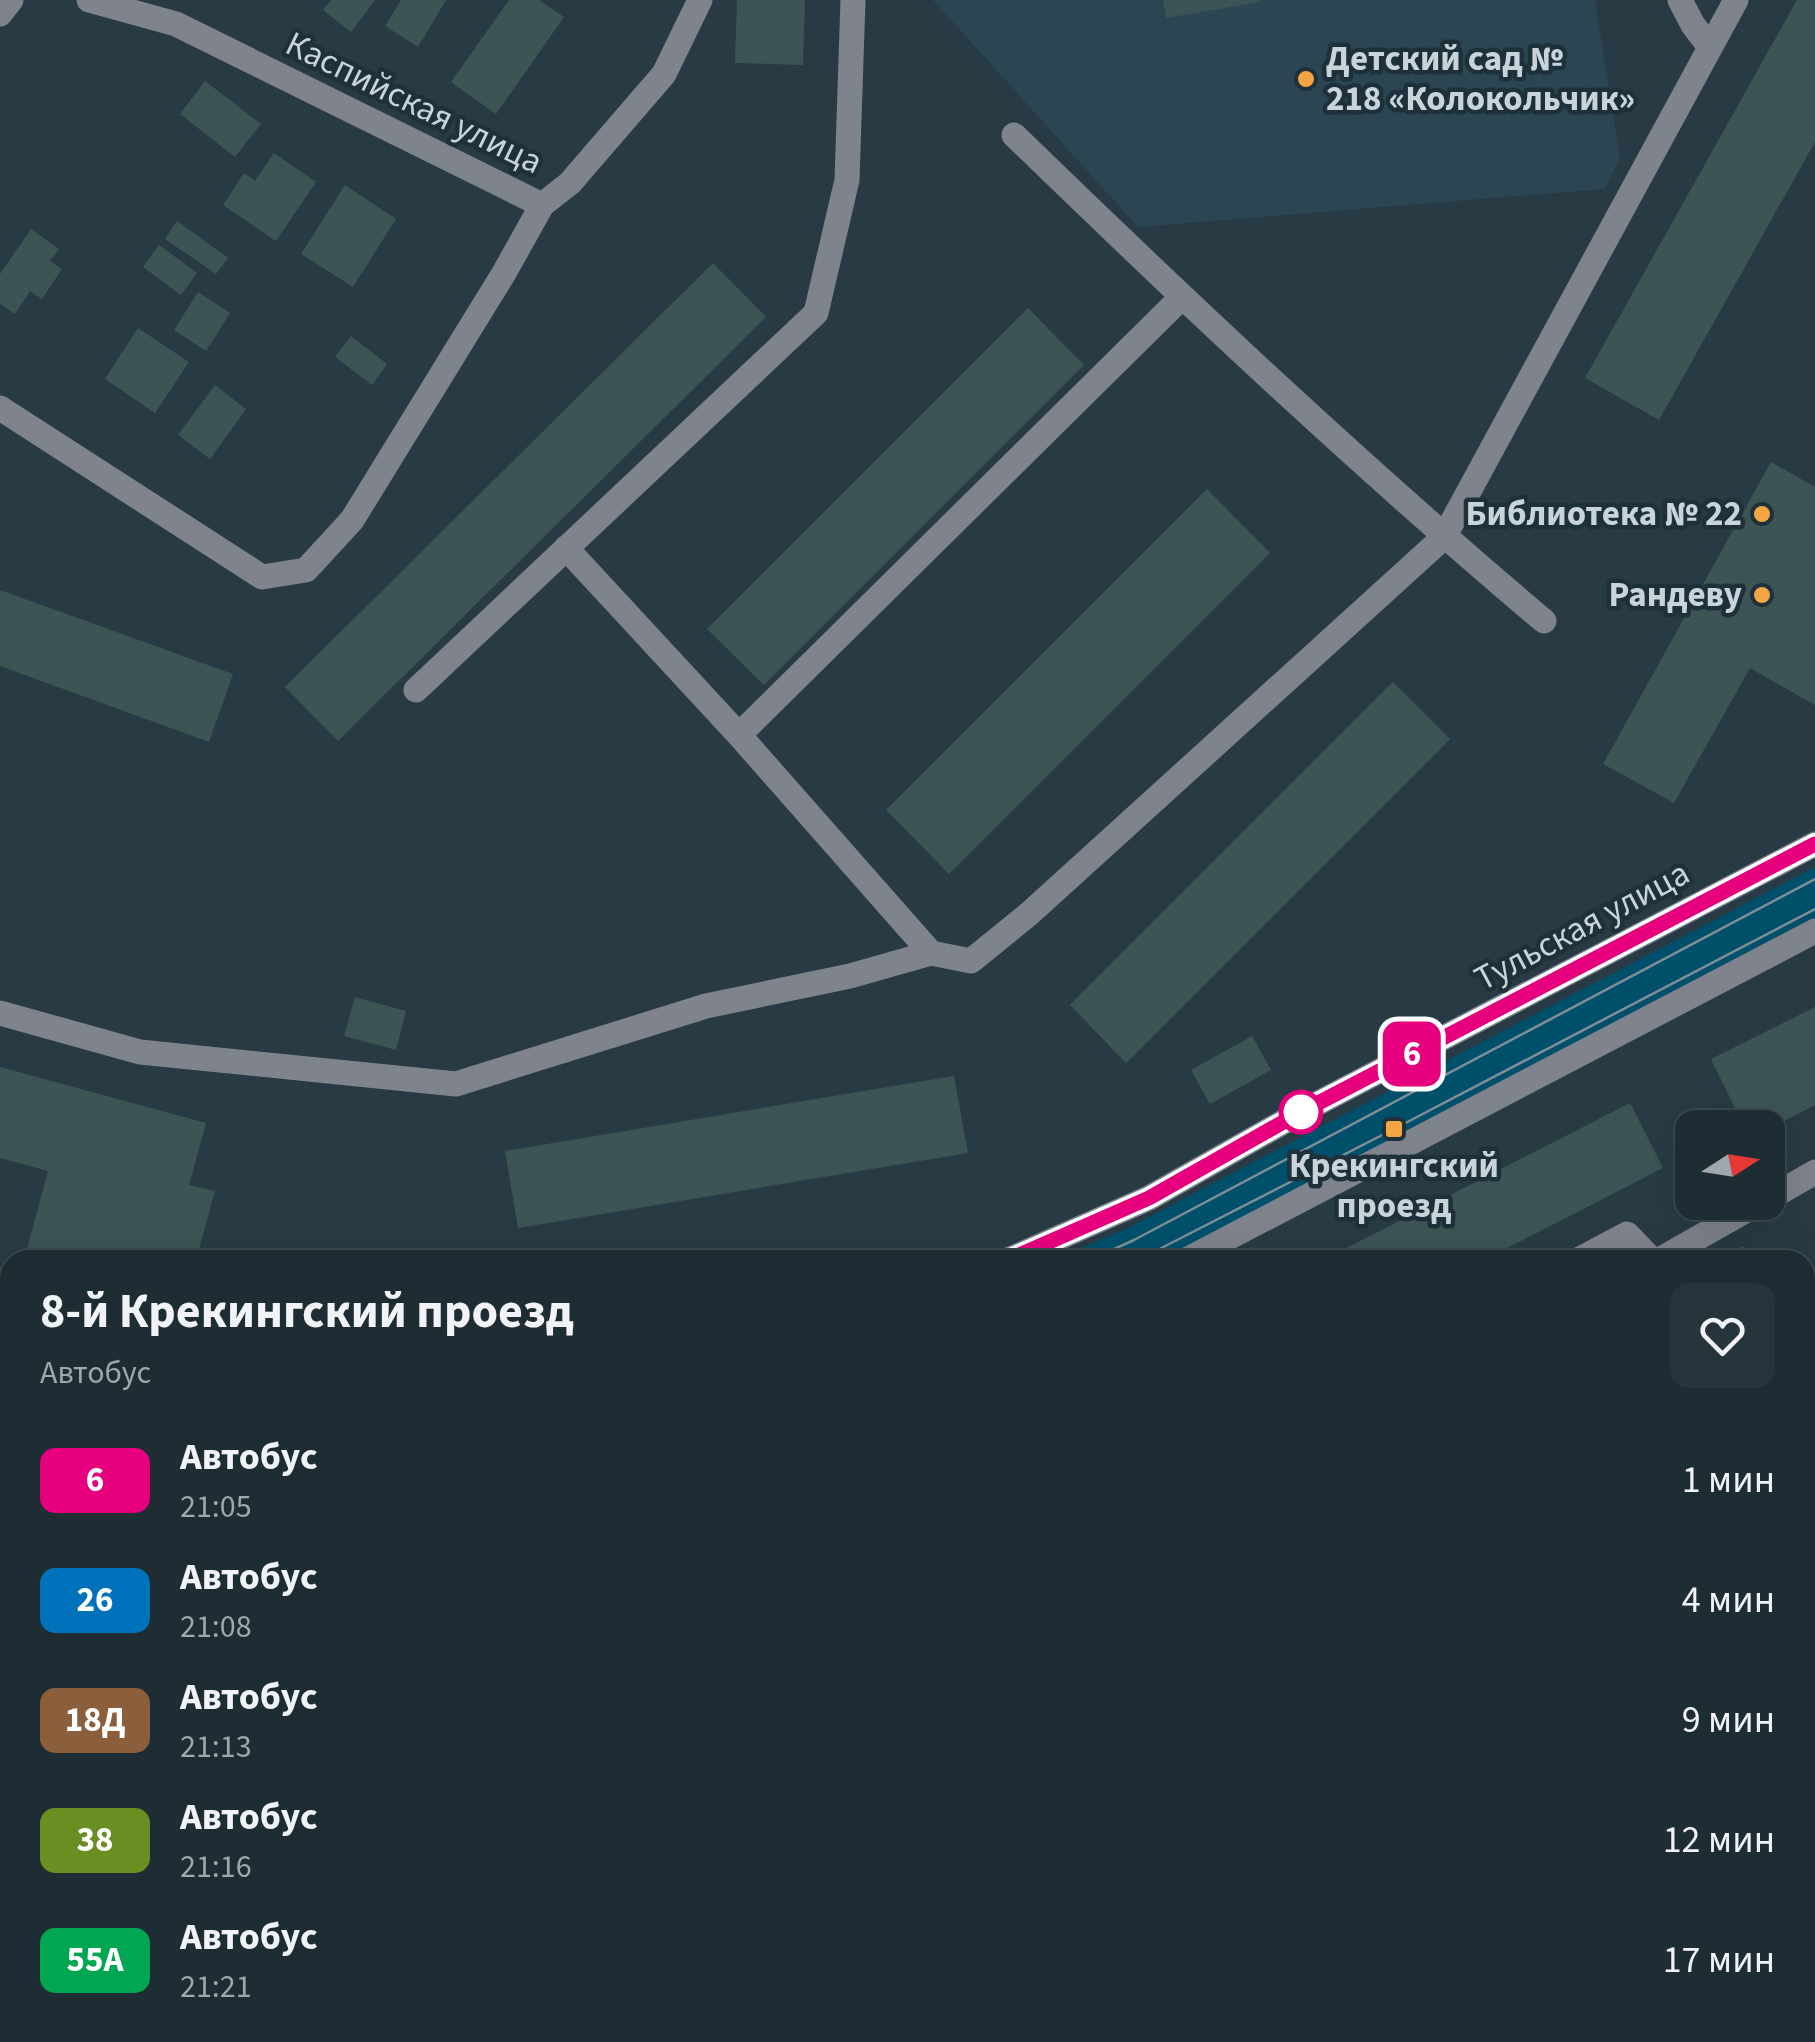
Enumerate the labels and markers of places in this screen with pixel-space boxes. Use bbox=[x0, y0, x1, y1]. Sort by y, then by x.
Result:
place label: Детский сад № 218 «Колокольчик» bbox=[1326, 34, 1635, 124]
marker: Детский сад № 218 «Колокольчик» bbox=[1295, 68, 1317, 90]
place label: Библиотека № 22 bbox=[1466, 489, 1742, 539]
marker: Библиотека № 22 bbox=[1751, 503, 1773, 525]
place label: Рандеву bbox=[1609, 570, 1742, 620]
marker: Рандеву bbox=[1751, 584, 1773, 606]
unlabelled marker bbox=[1280, 1091, 1322, 1133]
marker: Крекингский проезд bbox=[1383, 1118, 1405, 1140]
place label: Крекингский проезд bbox=[1289, 1141, 1499, 1231]

